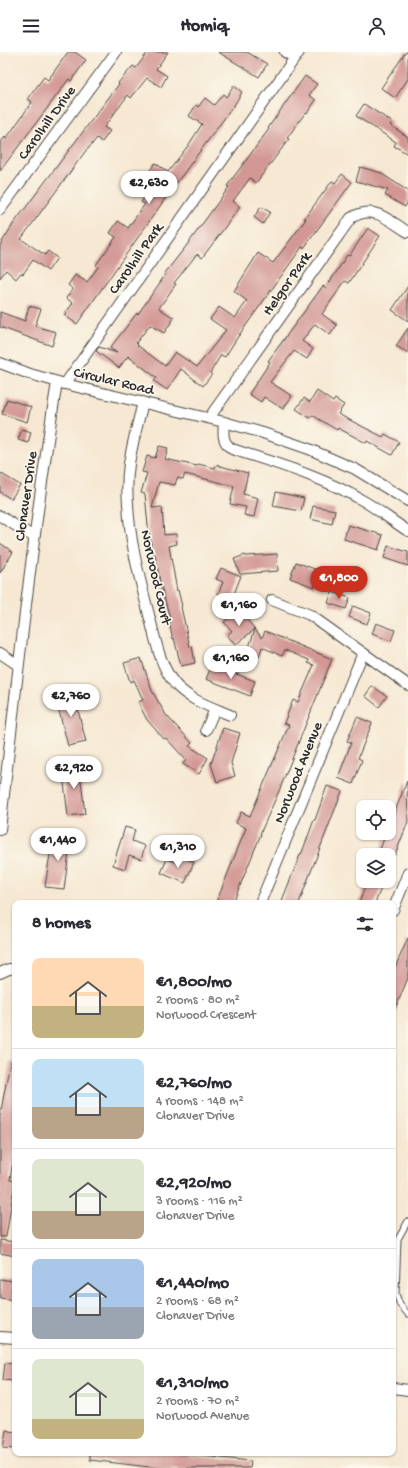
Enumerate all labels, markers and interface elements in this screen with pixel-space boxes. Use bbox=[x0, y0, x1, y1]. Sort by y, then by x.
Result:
icon: menu bbox=[20, 15, 42, 37]
icon: person bbox=[366, 15, 388, 37]
text: Homiq bbox=[180, 16, 228, 37]
street label: Carolhill Drive bbox=[15, 82, 81, 164]
pin: €2,630 bbox=[116, 171, 182, 205]
text: €2,630 bbox=[130, 176, 168, 191]
street label: Carolhill Park bbox=[105, 219, 169, 298]
street label: Helgor Park bbox=[259, 248, 317, 319]
street label: Circular Road bbox=[72, 364, 157, 400]
street label: Clonaver Drive bbox=[12, 450, 42, 542]
street label: Norwood Court bbox=[135, 528, 175, 628]
pin: €1,800 bbox=[306, 566, 372, 600]
text: €1,800 bbox=[320, 571, 358, 586]
pin: €1,160 bbox=[206, 593, 272, 627]
text: €1,160 bbox=[221, 598, 257, 613]
pin: €1,160 bbox=[198, 646, 264, 680]
text: €1,160 bbox=[213, 651, 249, 666]
pin: €2,760 bbox=[38, 684, 104, 718]
text: €2,760 bbox=[52, 689, 90, 704]
street label: Norwood Avenue bbox=[270, 719, 327, 826]
pin: €2,920 bbox=[41, 756, 107, 790]
text: €2,920 bbox=[55, 761, 93, 776]
map controls bbox=[356, 800, 396, 888]
button: locate bbox=[356, 800, 396, 840]
pin: €1,440 bbox=[25, 828, 91, 862]
text: €1,440 bbox=[40, 833, 76, 848]
pin: €1,310 bbox=[145, 835, 211, 869]
text: €1,310 bbox=[160, 840, 196, 855]
button: layers bbox=[356, 848, 396, 888]
icon: filters bbox=[354, 913, 376, 935]
text: 8 homes bbox=[32, 914, 90, 934]
text: €1,800/mo bbox=[156, 973, 232, 993]
icon: home bbox=[64, 974, 112, 1022]
text: 2 rooms · 80 m² bbox=[156, 993, 240, 1008]
text: Norwood Crescent bbox=[156, 1008, 256, 1023]
text: €2,760/mo bbox=[156, 1074, 232, 1094]
icon: home bbox=[64, 1075, 112, 1123]
text: 4 rooms · 148 m² bbox=[156, 1094, 244, 1109]
text: Clonaver Drive bbox=[156, 1109, 235, 1124]
text: €2,920/mo bbox=[156, 1174, 231, 1194]
icon: home bbox=[64, 1175, 112, 1223]
text: 3 rooms · 116 m² bbox=[156, 1194, 243, 1209]
text: Clonaver Drive bbox=[156, 1209, 235, 1224]
text: €1,440/mo bbox=[156, 1274, 229, 1294]
icon: home bbox=[64, 1275, 112, 1323]
text: 2 rooms · 68 m² bbox=[156, 1294, 239, 1309]
text: Clonaver Drive bbox=[156, 1309, 235, 1324]
text: €1,310/mo bbox=[156, 1374, 229, 1394]
icon: home bbox=[64, 1375, 112, 1423]
text: 2 rooms · 70 m² bbox=[156, 1394, 239, 1409]
text: Norwood Avenue bbox=[156, 1409, 249, 1424]

